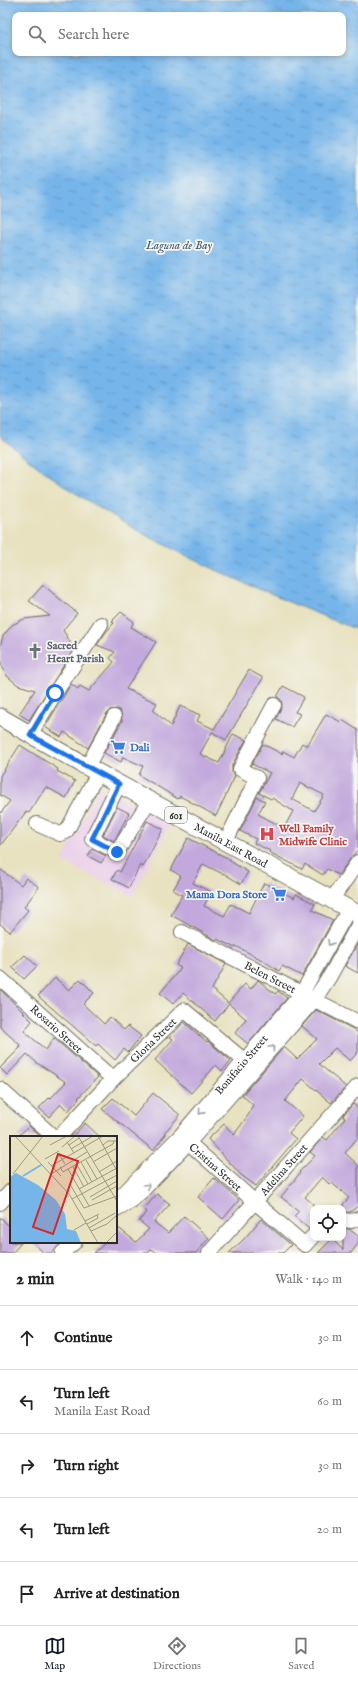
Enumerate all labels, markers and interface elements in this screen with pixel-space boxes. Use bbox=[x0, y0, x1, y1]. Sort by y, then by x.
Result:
search box bbox=[12, 12, 346, 56]
icon: search bbox=[26, 23, 48, 45]
text: Search here bbox=[58, 25, 129, 44]
water label: Laguna de Bay bbox=[145, 238, 213, 254]
place label: Sacred Heart Parish bbox=[47, 639, 104, 666]
church icon: Sacred Heart Parish bbox=[26, 642, 44, 660]
route start bbox=[46, 684, 64, 702]
supermarket icon: Dali bbox=[109, 738, 127, 756]
place label: Dali bbox=[130, 741, 150, 755]
road number: 601 bbox=[165, 807, 187, 823]
street label: Manila East Road bbox=[191, 820, 270, 871]
place label: Well Family Midwife Clinic bbox=[278, 822, 347, 849]
hospital icon: Well Family Midwife Clinic bbox=[258, 825, 276, 843]
route end bbox=[108, 843, 126, 861]
supermarket icon: Mama Dora Store bbox=[270, 885, 288, 903]
place label: Mama Dora Store bbox=[186, 888, 267, 902]
one-way arrow bbox=[328, 939, 335, 946]
street label: Belen Street bbox=[242, 959, 298, 997]
street label: Rosario Street bbox=[27, 1002, 85, 1057]
street label: Gloria Street bbox=[128, 1015, 180, 1066]
street label: Bonifacio Street bbox=[212, 1032, 271, 1098]
one-way arrow bbox=[267, 1045, 274, 1053]
one-way arrow bbox=[198, 1107, 205, 1115]
inset map bbox=[10, 1136, 117, 1243]
street label: Cristina Street bbox=[186, 1141, 244, 1195]
street label: Adelina Street bbox=[257, 1141, 311, 1200]
one-way arrow bbox=[142, 1183, 150, 1191]
map controls bbox=[310, 1205, 346, 1241]
button: locate bbox=[310, 1205, 346, 1241]
text: 2 min bbox=[16, 1269, 54, 1290]
text: Walk · 140 m bbox=[275, 1271, 342, 1288]
icon: ahead bbox=[16, 1327, 38, 1349]
text: Continue bbox=[54, 1328, 112, 1347]
text: 30 m bbox=[318, 1329, 342, 1346]
text: Turn left bbox=[54, 1384, 110, 1403]
icon: left bbox=[16, 1391, 38, 1413]
text: 60 m bbox=[317, 1393, 342, 1410]
text: Manila East Road bbox=[54, 1403, 150, 1420]
icon: right bbox=[16, 1455, 38, 1477]
text: Turn right bbox=[54, 1456, 119, 1475]
text: 30 m bbox=[318, 1457, 342, 1474]
icon: left bbox=[16, 1519, 38, 1541]
text: Turn left bbox=[54, 1520, 110, 1539]
text: 20 m bbox=[317, 1521, 342, 1538]
icon: arrive bbox=[16, 1583, 38, 1605]
text: Arrive at destination bbox=[54, 1584, 180, 1603]
tab: Map bbox=[44, 1635, 66, 1673]
tab: Directions bbox=[153, 1635, 201, 1673]
tab: Saved bbox=[288, 1635, 314, 1673]

